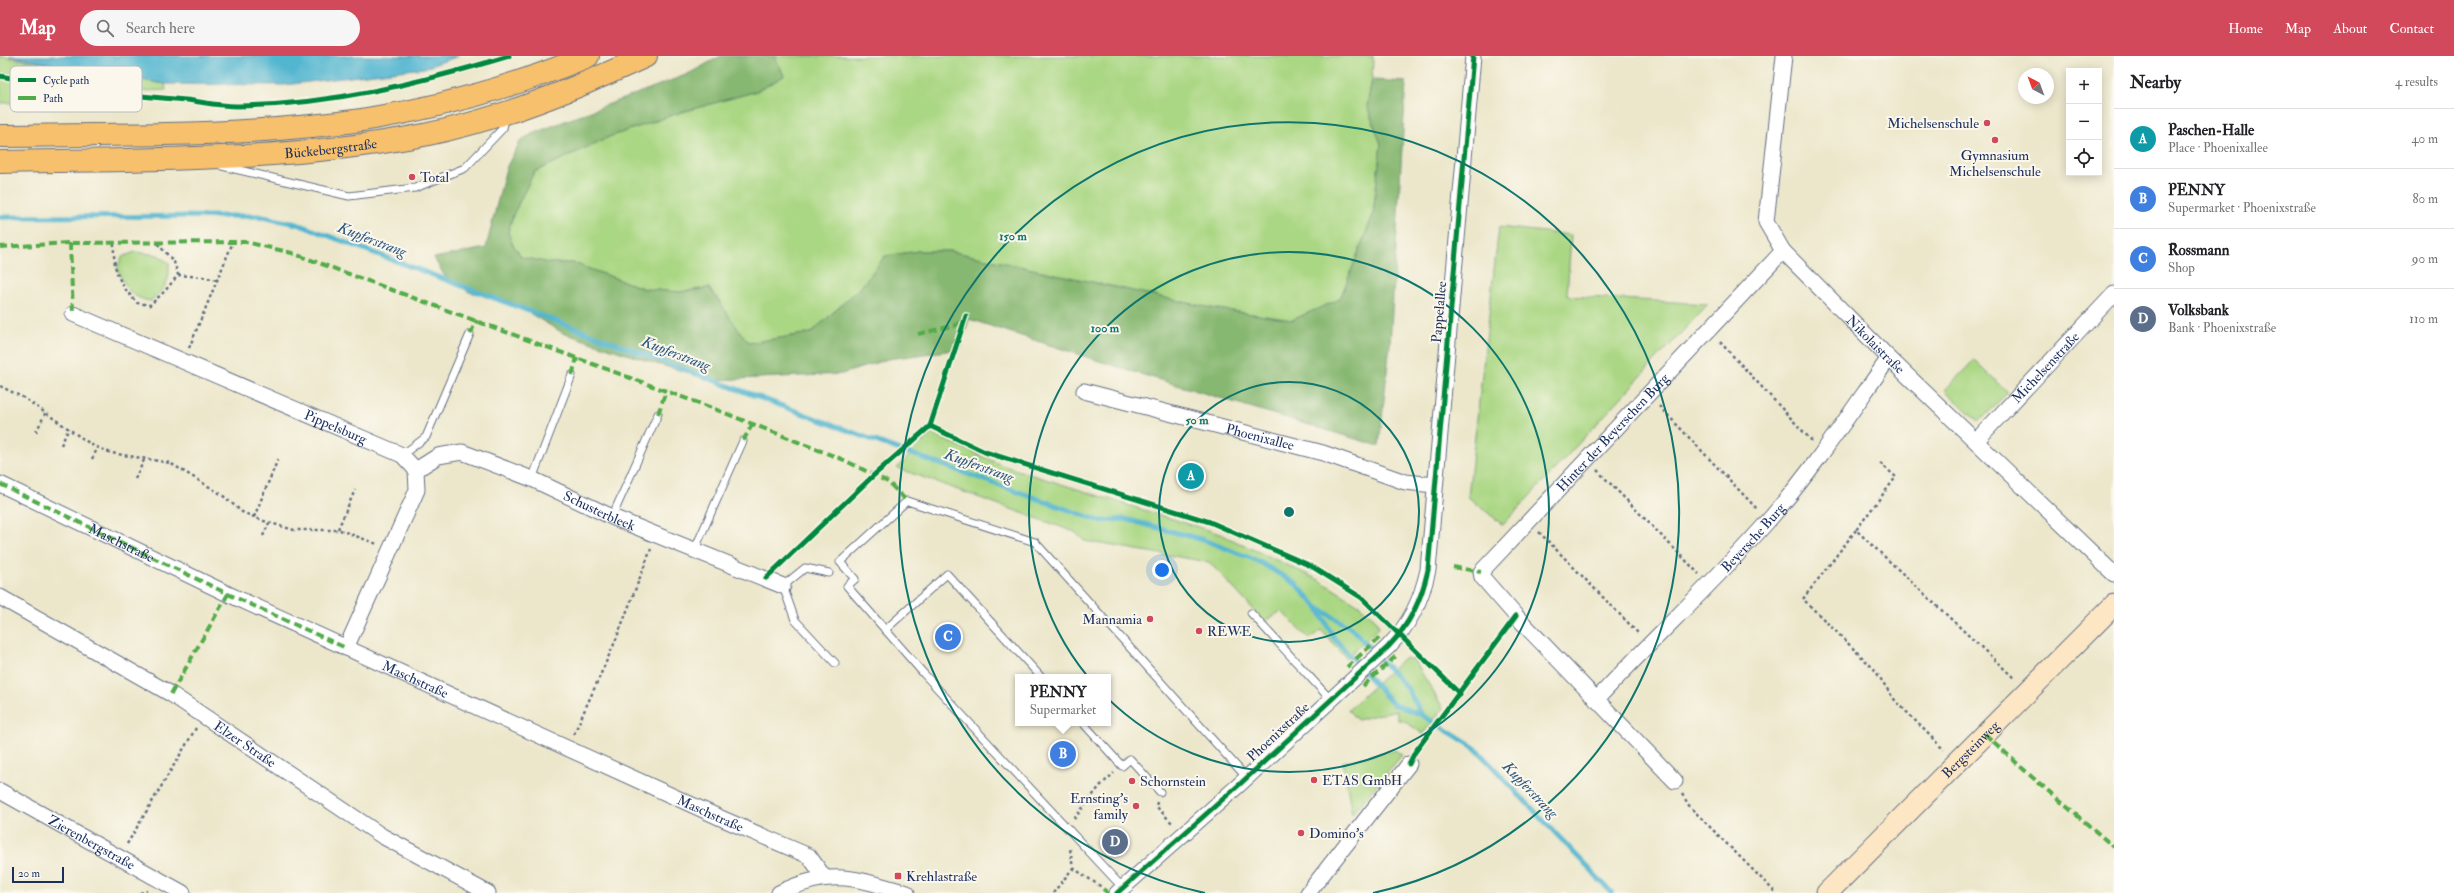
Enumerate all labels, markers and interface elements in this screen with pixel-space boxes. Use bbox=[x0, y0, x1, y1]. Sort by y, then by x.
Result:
search box bbox=[80, 10, 360, 46]
text: Map bbox=[20, 16, 56, 40]
icon: search bbox=[94, 17, 116, 39]
text: Search here bbox=[126, 19, 195, 38]
text: Home bbox=[2228, 20, 2263, 37]
text: Map bbox=[2285, 20, 2311, 37]
text: About bbox=[2333, 20, 2367, 37]
text: Contact bbox=[2389, 20, 2434, 37]
legend bbox=[10, 66, 142, 112]
north arrow bbox=[2018, 68, 2054, 104]
map controls bbox=[2066, 68, 2102, 176]
button: + bbox=[2066, 68, 2102, 104]
text: Nearby bbox=[2130, 72, 2181, 93]
text: Cycle path bbox=[43, 74, 89, 88]
text: 4 results bbox=[2395, 74, 2438, 90]
text: Path bbox=[43, 92, 63, 105]
button: − bbox=[2066, 104, 2102, 140]
place label: Michelsenschule bbox=[1887, 115, 1979, 132]
marker: Michelsenschule bbox=[1982, 118, 1992, 128]
text: Paschen-Halle bbox=[2168, 121, 2254, 140]
text: A bbox=[2139, 131, 2147, 147]
text: 40 m bbox=[2412, 131, 2438, 147]
street label: Bückebergstraße bbox=[284, 135, 378, 162]
marker: Gymnasium Michelsenschule bbox=[1990, 135, 2000, 145]
button: locate bbox=[2066, 140, 2102, 176]
text: Place · Phoenixallee bbox=[2168, 140, 2268, 156]
place label: Gymnasium Michelsenschule bbox=[1949, 147, 2041, 180]
place label: Total bbox=[420, 169, 450, 186]
marker: Total bbox=[407, 172, 417, 182]
text: PENNY bbox=[2168, 181, 2225, 200]
text: B bbox=[2139, 191, 2147, 207]
text: 80 m bbox=[2412, 191, 2438, 207]
text: Supermarket · Phoenixstraße bbox=[2168, 200, 2316, 216]
water label: Kupferstrang bbox=[334, 218, 410, 262]
text: 150 m bbox=[999, 229, 1027, 244]
text: Rossmann bbox=[2168, 241, 2229, 260]
text: C bbox=[2138, 251, 2148, 267]
text: 90 m bbox=[2412, 251, 2438, 267]
text: Shop bbox=[2168, 260, 2195, 276]
street label: Pappelallee bbox=[1428, 280, 1451, 344]
text: Volksbank bbox=[2168, 301, 2229, 320]
street label: Nikolaistraße bbox=[1843, 311, 1909, 377]
text: D bbox=[2138, 311, 2148, 327]
text: 110 m bbox=[2409, 311, 2438, 327]
text: Bank · Phoenixstraße bbox=[2168, 320, 2276, 336]
text: 100 m bbox=[1091, 321, 1120, 336]
street label: Michelsenstraße bbox=[2008, 328, 2083, 406]
water label: Kupferstrang bbox=[638, 332, 714, 376]
street label: Hinter der Beyerschen Burg bbox=[1553, 369, 1673, 495]
street label: Pippelsburg bbox=[302, 406, 371, 448]
text: 50 m bbox=[1185, 413, 1209, 428]
street label: Phoenixallee bbox=[1224, 420, 1296, 454]
water label: Kupferstrang bbox=[941, 444, 1017, 488]
pin: A bbox=[1178, 461, 1204, 491]
street label: Schusterbleek bbox=[561, 487, 638, 534]
street label: Beyersche Burg bbox=[1717, 498, 1789, 575]
centre of rings bbox=[1282, 505, 1296, 519]
street label: Maschstraße bbox=[86, 520, 157, 566]
your location bbox=[1152, 560, 1172, 580]
place label: Mannamia bbox=[1082, 611, 1142, 628]
marker: Mannamia bbox=[1145, 614, 1155, 624]
pin: C bbox=[935, 622, 961, 652]
place label: REWE bbox=[1207, 623, 1251, 640]
marker: REWE bbox=[1194, 626, 1204, 636]
street label: Maschstraße bbox=[380, 657, 451, 702]
popup bbox=[1015, 674, 1111, 726]
text: PENNY bbox=[1030, 683, 1087, 702]
street label: Phoenixstraße bbox=[1243, 699, 1313, 765]
text: Supermarket bbox=[1030, 702, 1096, 718]
street label: Bergsteinweg bbox=[1938, 716, 2003, 782]
street label: Elzer Straße bbox=[211, 717, 280, 771]
pin: B bbox=[1050, 739, 1076, 769]
water label: Kupferstrang bbox=[1497, 757, 1563, 824]
place label: ETAS GmbH bbox=[1322, 772, 1402, 789]
place label: Schornstein bbox=[1140, 773, 1206, 790]
marker: ETAS GmbH bbox=[1309, 775, 1319, 785]
marker: Schornstein bbox=[1127, 776, 1137, 786]
place label: Ernsting's family bbox=[1070, 790, 1129, 824]
street label: Maschstraße bbox=[675, 791, 746, 835]
marker: Ernsting's family bbox=[1131, 801, 1141, 811]
street label: Zierenbergstraße bbox=[45, 811, 138, 873]
place label: Domino's bbox=[1309, 825, 1364, 842]
pin: D bbox=[1102, 827, 1128, 857]
marker: Domino's bbox=[1296, 828, 1306, 838]
scale bar bbox=[12, 865, 64, 884]
text: 20 m bbox=[18, 867, 40, 880]
place label: Krehlastraße bbox=[906, 868, 977, 885]
marker: Krehlastraße bbox=[893, 871, 903, 881]

